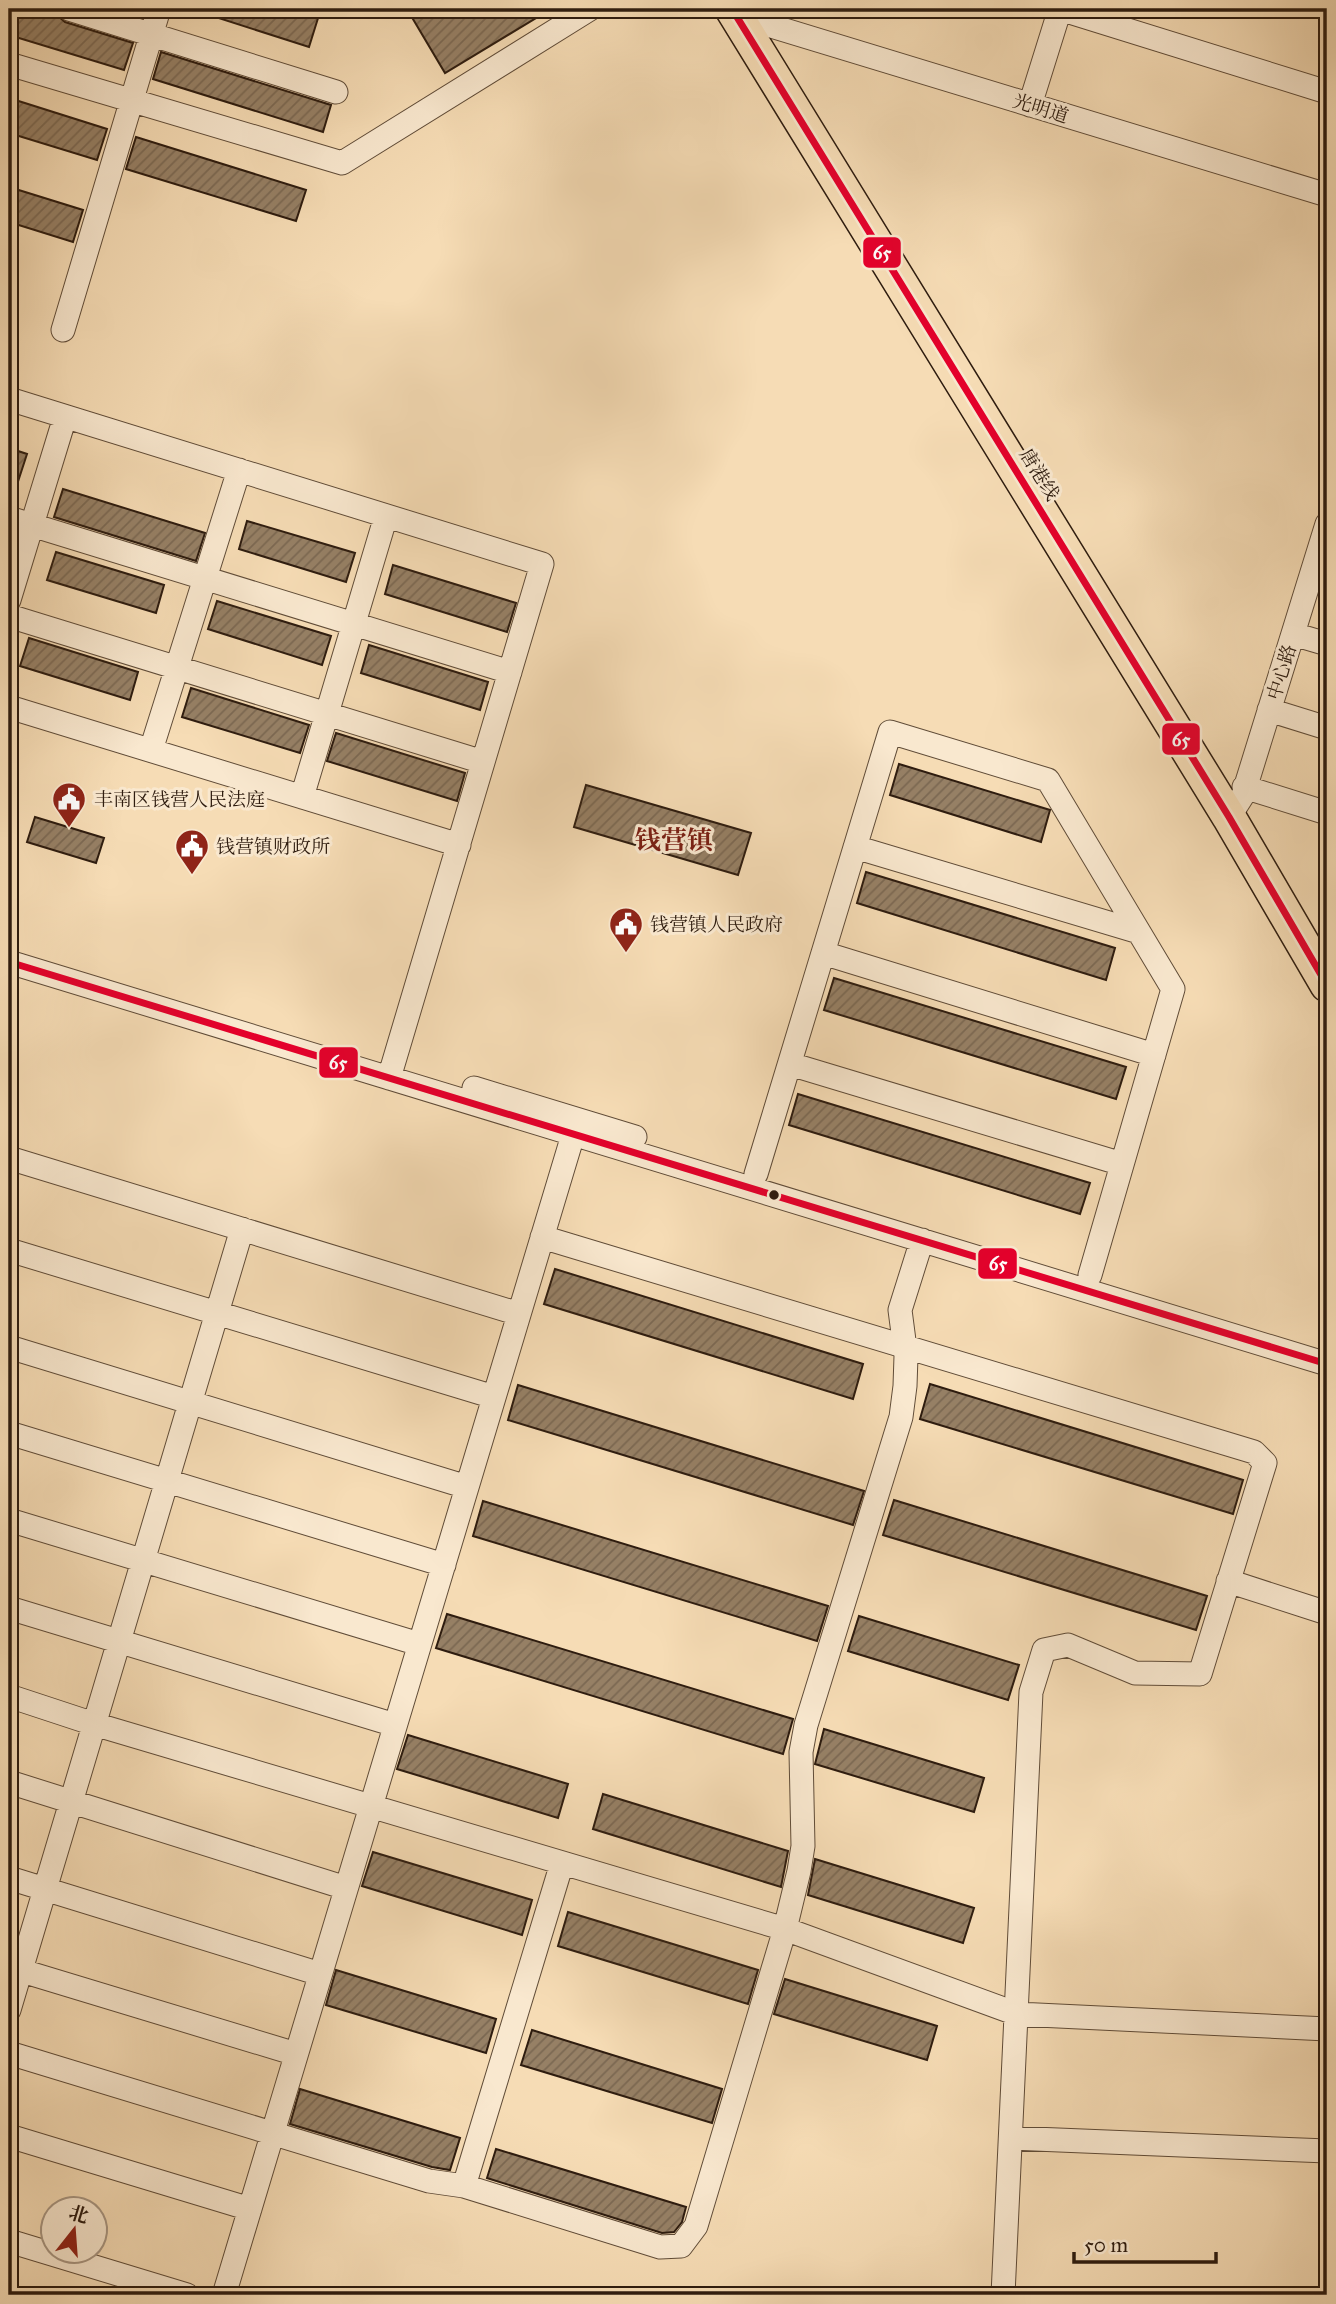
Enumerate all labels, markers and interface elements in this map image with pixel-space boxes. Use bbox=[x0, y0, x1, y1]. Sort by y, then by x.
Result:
street label: 光明道 bbox=[1010, 89, 1071, 128]
line badge: 65 bbox=[862, 236, 902, 269]
text: 65 bbox=[873, 241, 891, 264]
street label: 唐港线 bbox=[1015, 444, 1064, 505]
street label: 中心路 bbox=[1262, 642, 1301, 703]
line badge: 65 bbox=[1161, 722, 1201, 756]
text: 65 bbox=[1172, 728, 1190, 751]
public building icon: 丰南区钱营人民法庭 bbox=[50, 780, 88, 829]
place label: 丰南区钱营人民法庭 bbox=[94, 788, 265, 811]
district label: 钱营镇 bbox=[635, 824, 713, 856]
public building icon: 钱营镇财政所 bbox=[173, 827, 211, 876]
place label: 钱营镇财政所 bbox=[216, 835, 330, 858]
public building icon: 钱营镇人民政府 bbox=[607, 905, 645, 954]
place label: 钱营镇人民政府 bbox=[650, 913, 783, 936]
line badge: 65 bbox=[318, 1046, 359, 1079]
text: 65 bbox=[329, 1051, 347, 1074]
unlabelled marker bbox=[767, 1188, 781, 1202]
line badge: 65 bbox=[977, 1247, 1018, 1280]
text: 65 bbox=[989, 1252, 1007, 1275]
north arrow bbox=[38, 2196, 108, 2266]
text: 北 bbox=[66, 2200, 91, 2228]
scale bar bbox=[1074, 2220, 1215, 2264]
text: 50 m bbox=[1084, 2232, 1129, 2258]

